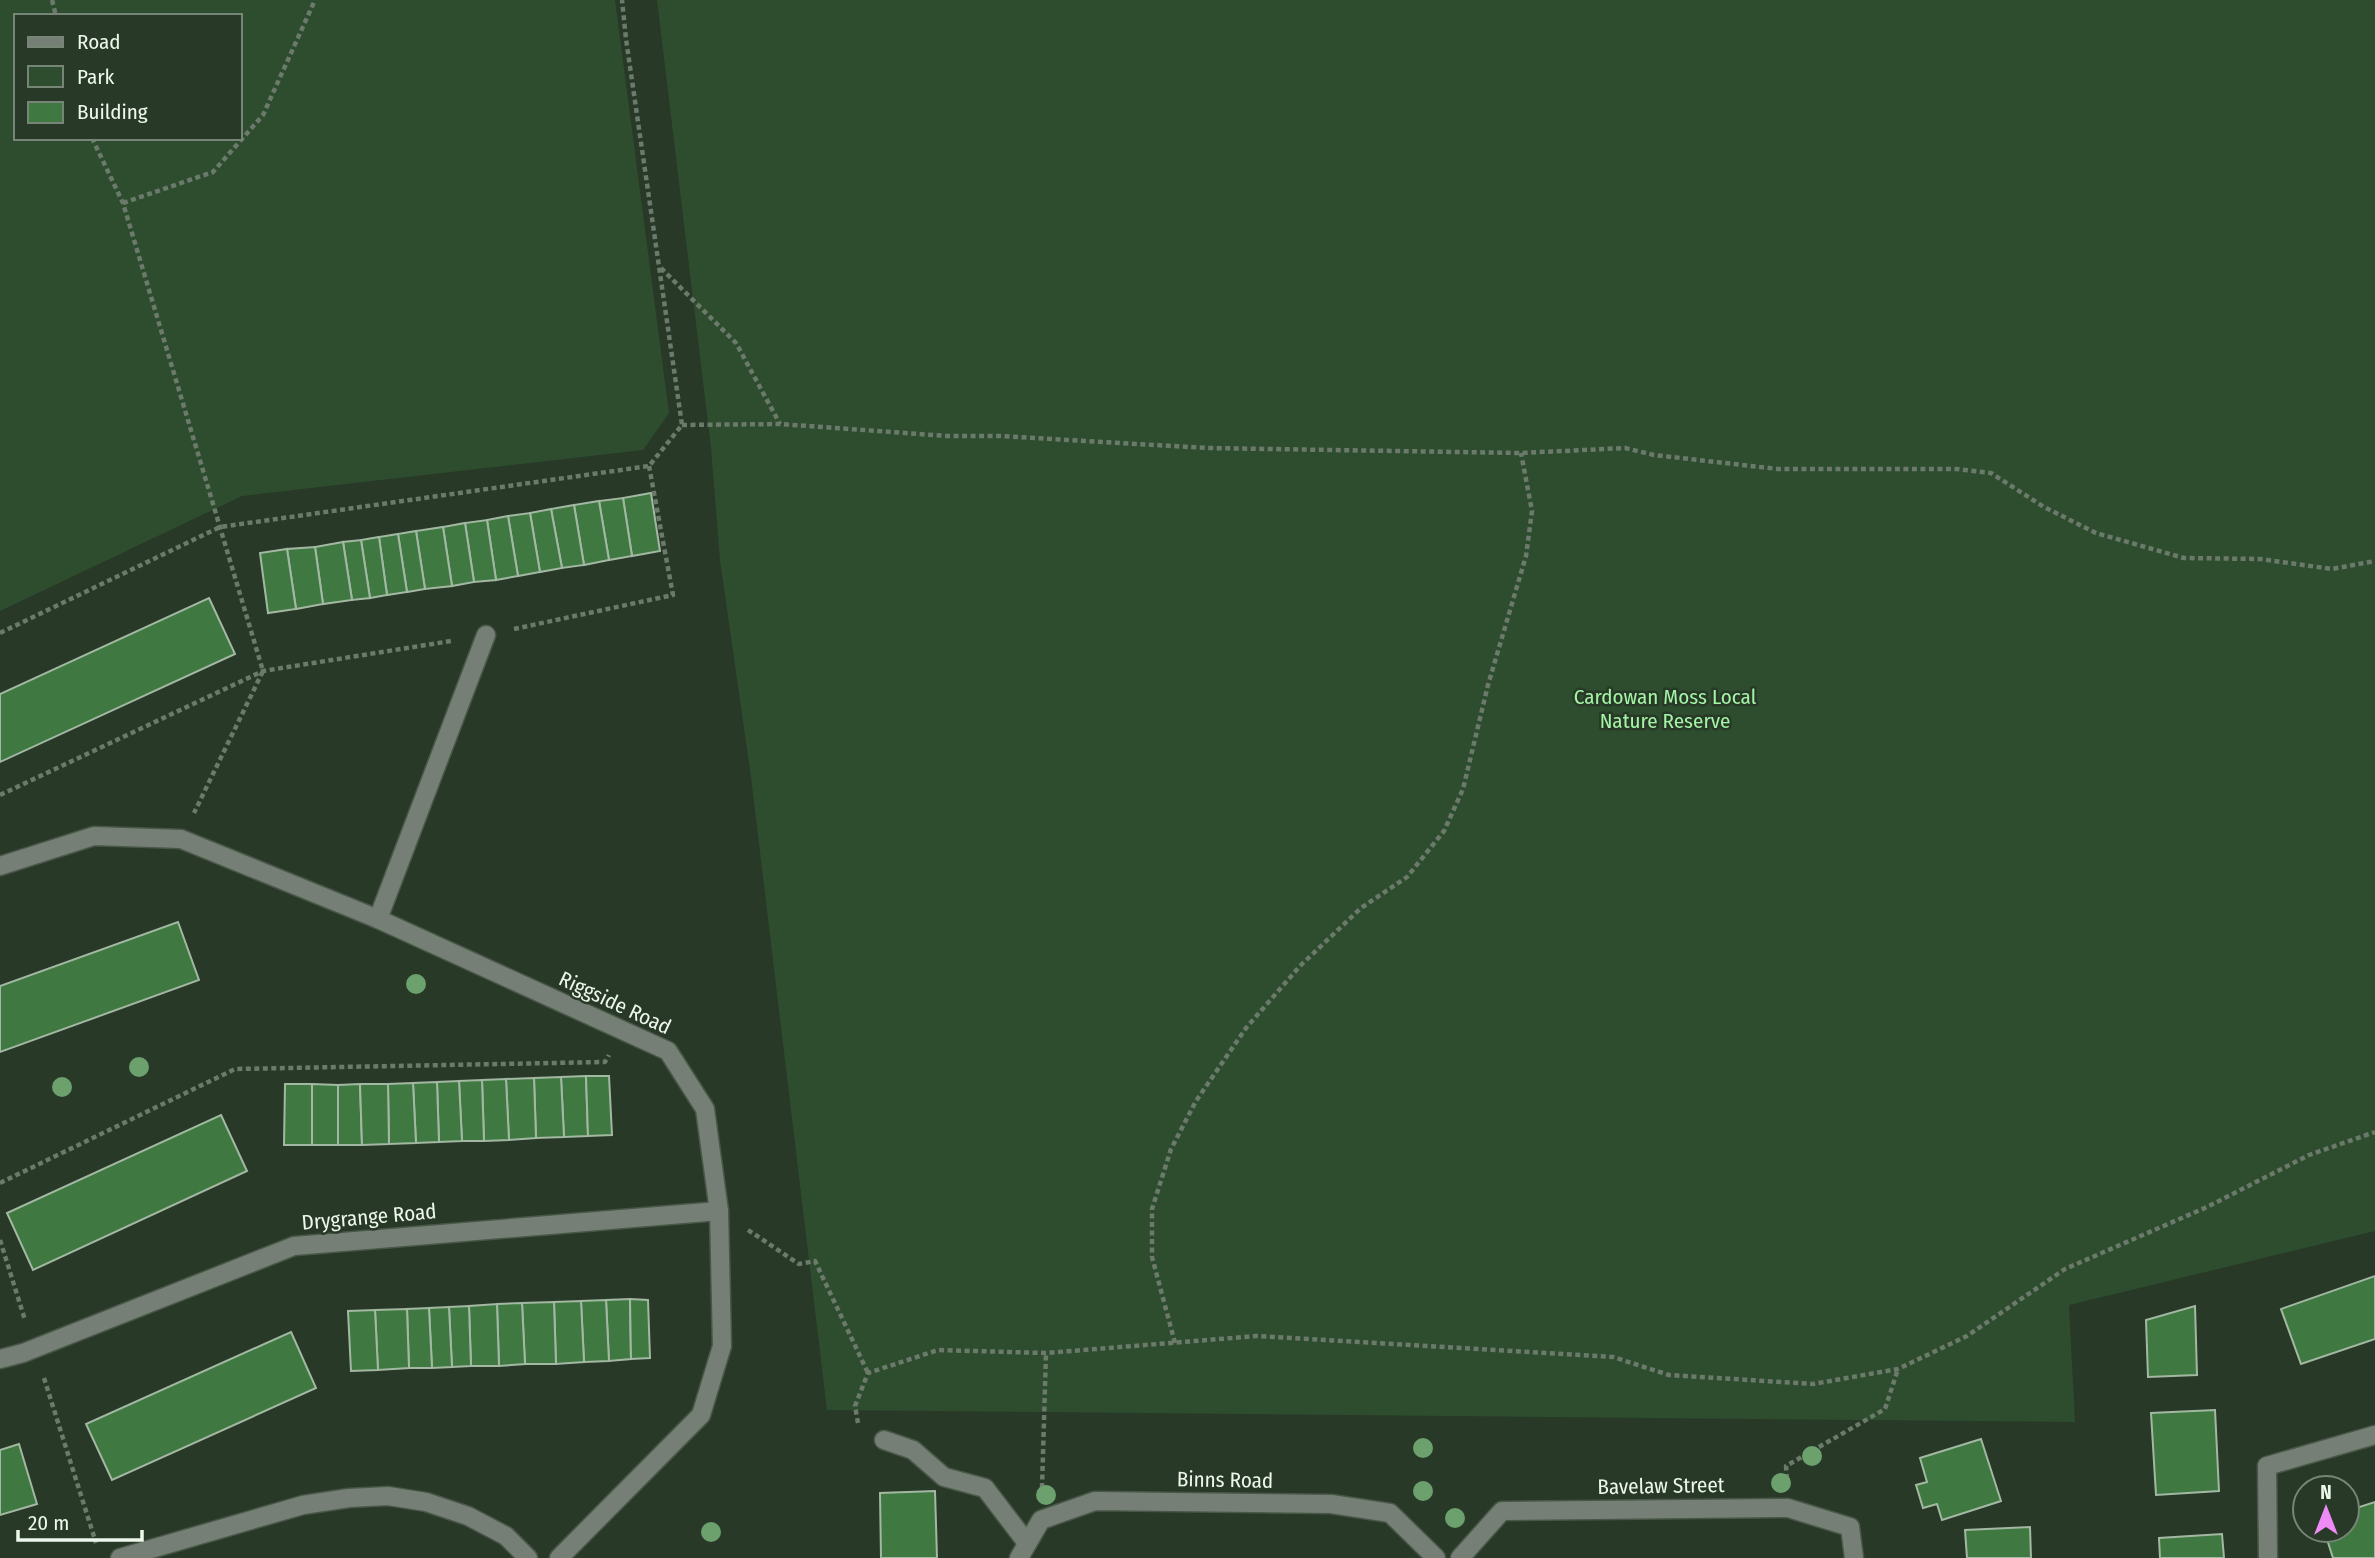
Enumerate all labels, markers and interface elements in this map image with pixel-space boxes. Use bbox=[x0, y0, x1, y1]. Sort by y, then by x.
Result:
legend bbox=[14, 14, 242, 140]
text: Road bbox=[77, 29, 121, 55]
text: Park bbox=[77, 64, 115, 90]
text: Building bbox=[77, 99, 148, 125]
park label: Cardowan Moss Local Nature Reserve bbox=[1574, 684, 1757, 734]
street label: Riggside Road bbox=[555, 966, 675, 1040]
street label: Drygrange Road bbox=[301, 1198, 437, 1236]
street label: Binns Road bbox=[1177, 1466, 1273, 1494]
street label: Bavelaw Street bbox=[1597, 1472, 1725, 1500]
north arrow bbox=[2291, 1474, 2361, 1544]
text: N bbox=[2320, 1481, 2332, 1504]
scale bar bbox=[18, 1498, 142, 1542]
text: 20 m bbox=[28, 1510, 69, 1536]

